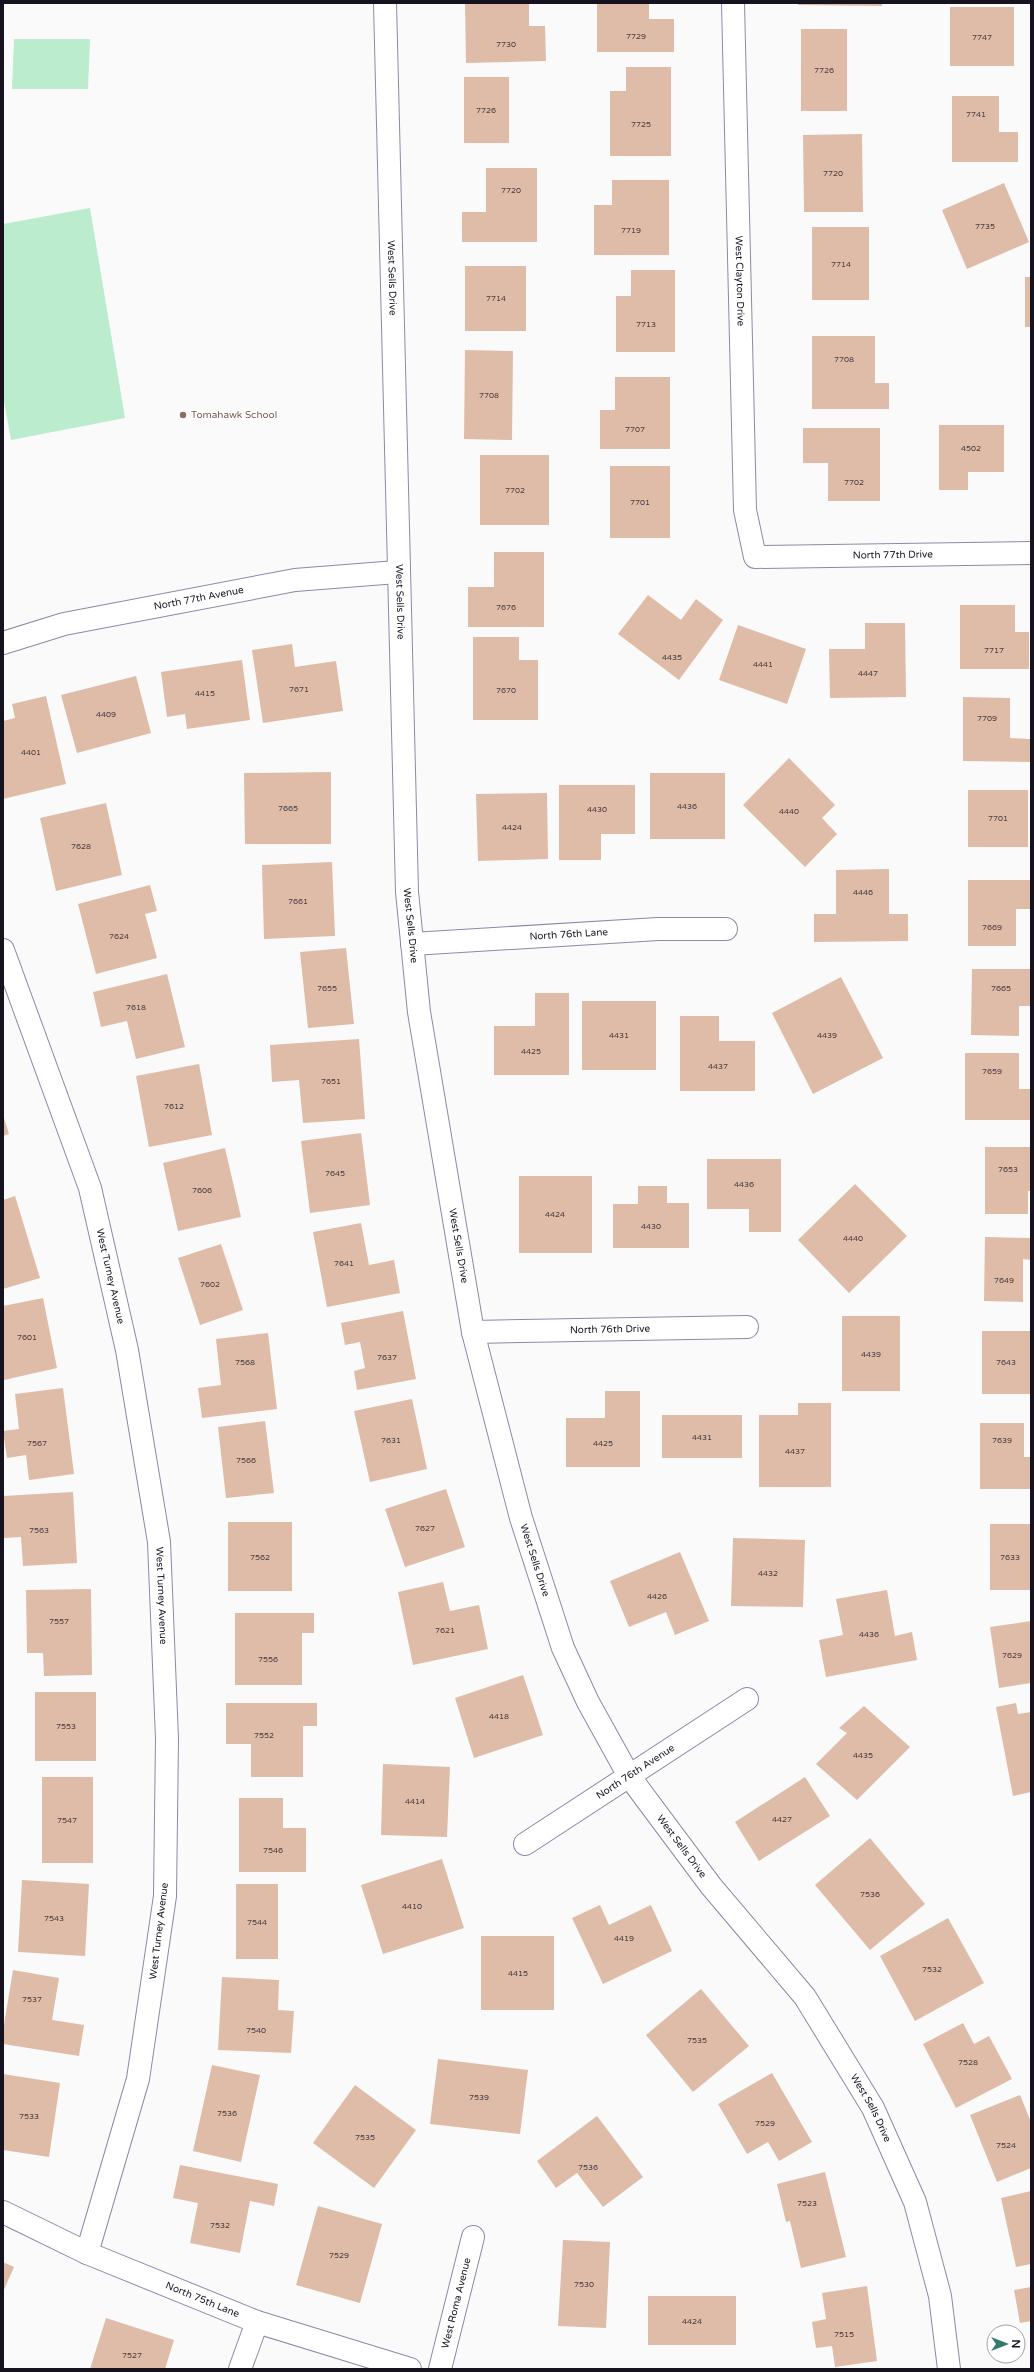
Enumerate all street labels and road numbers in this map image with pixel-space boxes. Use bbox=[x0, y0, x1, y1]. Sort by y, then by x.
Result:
street label: West Clayton Drive bbox=[733, 236, 747, 327]
street label: West Sells Drive bbox=[385, 240, 399, 316]
street label: North 77th Drive bbox=[853, 548, 933, 562]
street label: West Sells Drive bbox=[393, 564, 407, 640]
street label: North 77th Avenue bbox=[153, 584, 245, 613]
street label: West Sells Drive bbox=[401, 887, 420, 964]
street label: North 76th Lane bbox=[529, 926, 609, 943]
street label: West Sells Drive bbox=[446, 1208, 471, 1284]
street label: West Turney Avenue bbox=[93, 1227, 127, 1326]
street label: North 76th Drive bbox=[570, 1323, 650, 1336]
street label: West Sells Drive bbox=[517, 1523, 552, 1598]
street label: West Turney Avenue bbox=[153, 1547, 169, 1645]
street label: North 76th Avenue bbox=[594, 1742, 677, 1802]
street label: West Sells Drive bbox=[654, 1813, 709, 1880]
street label: West Turney Avenue bbox=[147, 1882, 171, 1980]
street label: West Sells Drive bbox=[848, 2072, 894, 2144]
street label: West Roma Avenue bbox=[439, 2256, 474, 2350]
street label: North 75th Lane bbox=[164, 2279, 241, 2320]

